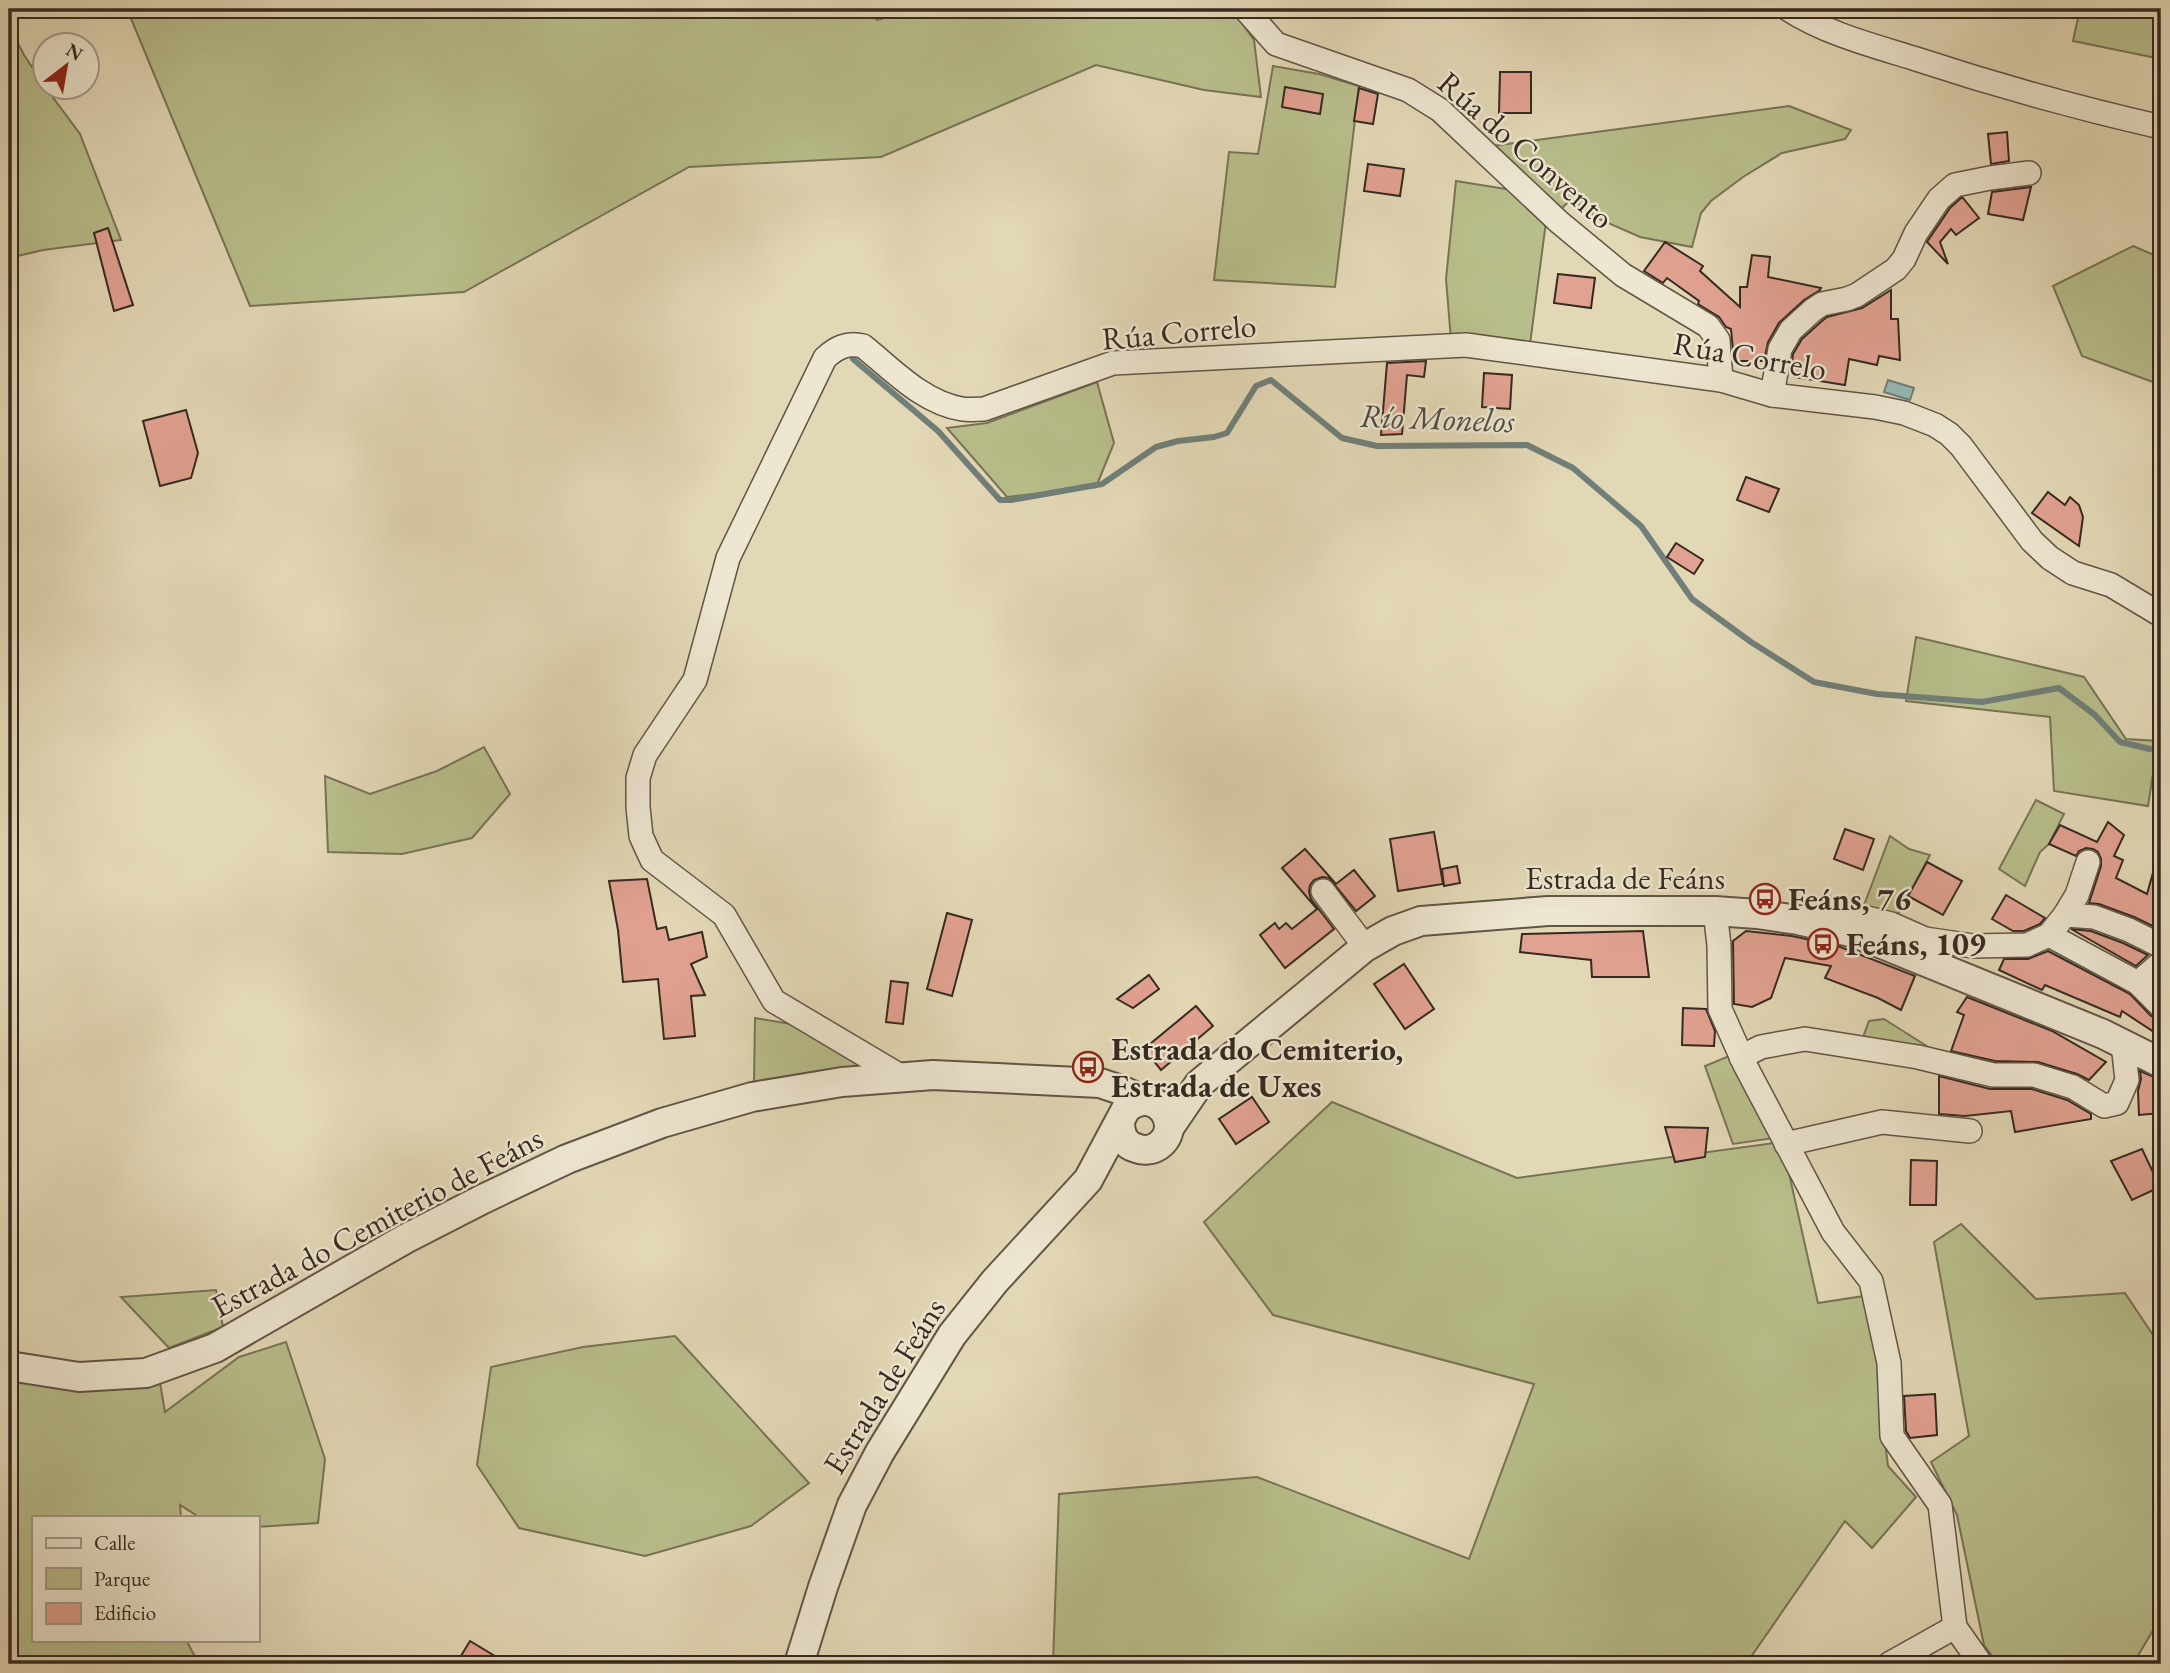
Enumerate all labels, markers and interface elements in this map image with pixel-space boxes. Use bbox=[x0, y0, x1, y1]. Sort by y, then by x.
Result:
north arrow bbox=[32, 32, 102, 102]
text: N bbox=[61, 37, 88, 67]
street label: Rúa do Convento bbox=[1429, 62, 1623, 238]
street label: Rúa Correlo bbox=[1100, 304, 1258, 360]
street label: Rúa Correlo bbox=[1670, 322, 1830, 390]
water label: Río Monelos bbox=[1359, 394, 1516, 442]
street label: Estrada de Feáns bbox=[1525, 857, 1725, 899]
place label: Feáns, 76 bbox=[1788, 878, 1911, 920]
bus stop icon: Feáns, 76 bbox=[1748, 882, 1782, 916]
place label: Feáns, 109 bbox=[1846, 923, 1986, 965]
bus stop icon: Feáns, 109 bbox=[1806, 927, 1840, 961]
place label: Estrada do Cemiterio, Estrada de Uxes bbox=[1111, 1028, 1403, 1107]
bus stop icon: Estrada do Cemiterio, Estrada de Uxes bbox=[1071, 1050, 1105, 1084]
street label: Estrada do Cemiterio de Feáns bbox=[204, 1117, 550, 1327]
street label: Estrada de Feáns bbox=[813, 1290, 955, 1482]
legend bbox=[32, 1516, 259, 1642]
text: Calle bbox=[94, 1529, 136, 1556]
text: Parque bbox=[94, 1565, 150, 1592]
text: Edificio bbox=[94, 1599, 156, 1626]

